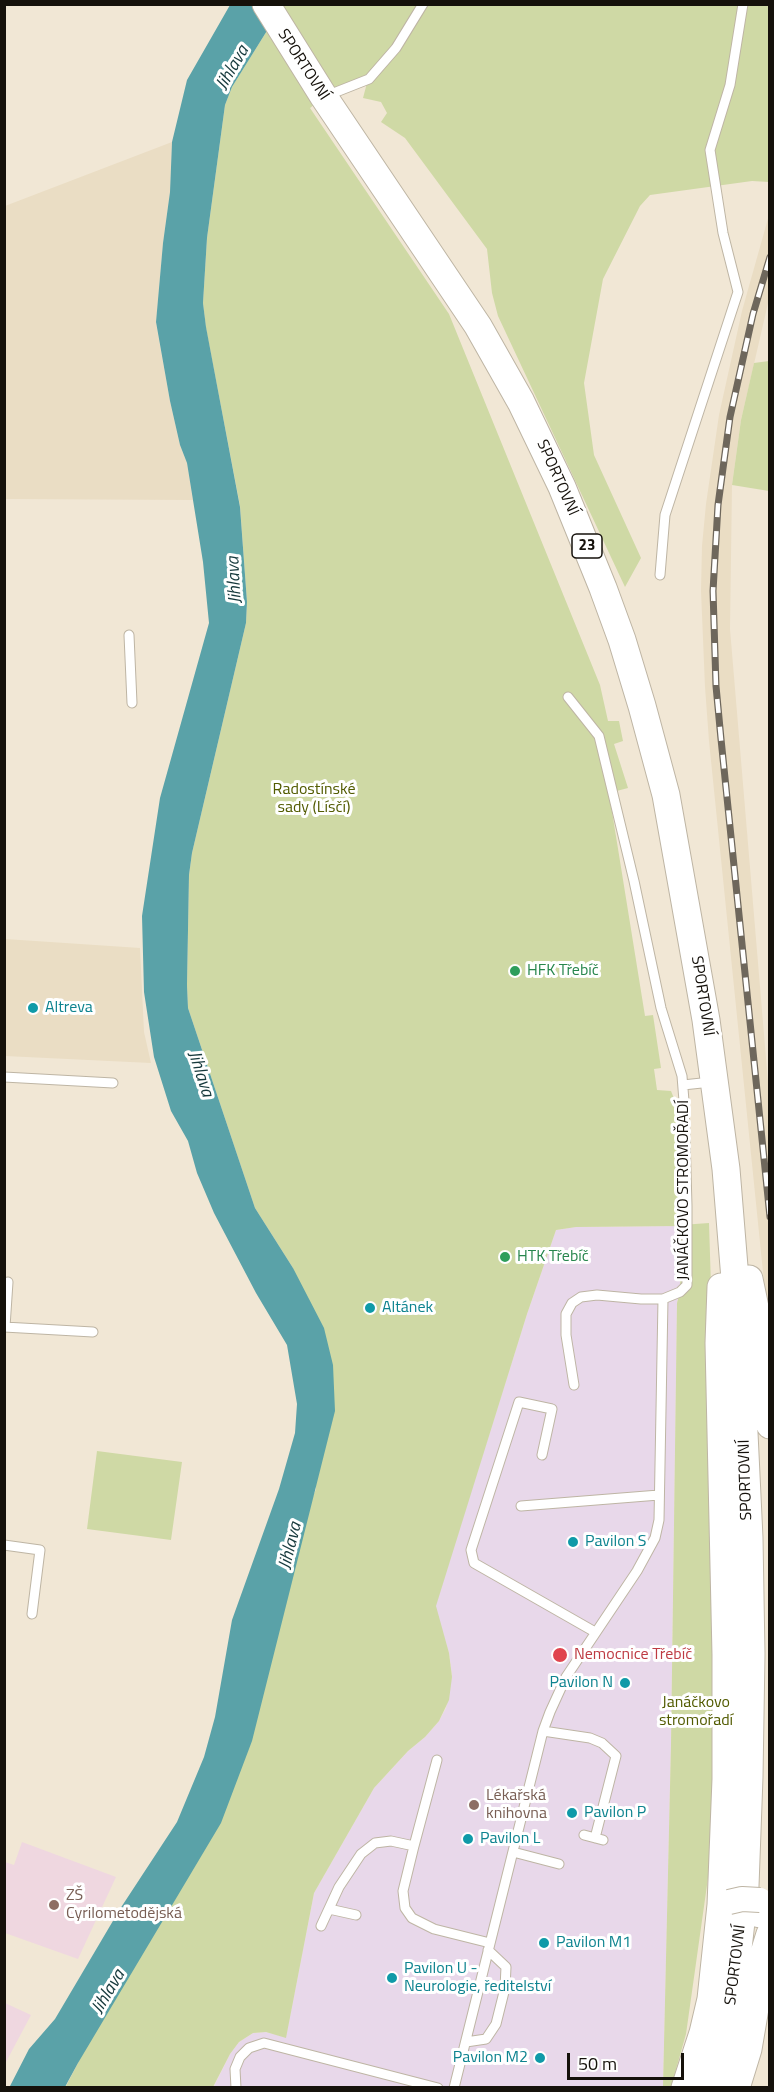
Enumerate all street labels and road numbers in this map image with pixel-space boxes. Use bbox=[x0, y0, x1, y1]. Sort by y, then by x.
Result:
street label: SPORTOVNÍ bbox=[273, 26, 333, 104]
street label: SPORTOVNÍ bbox=[532, 437, 582, 519]
road number: 23 bbox=[572, 534, 602, 558]
street label: SPORTOVNÍ bbox=[686, 955, 718, 1037]
street label: JANÁČKOVO STROMOŘADÍ bbox=[674, 1100, 694, 1280]
street label: SPORTOVNÍ bbox=[735, 1439, 757, 1521]
street label: SPORTOVNÍ bbox=[722, 1924, 750, 2006]

